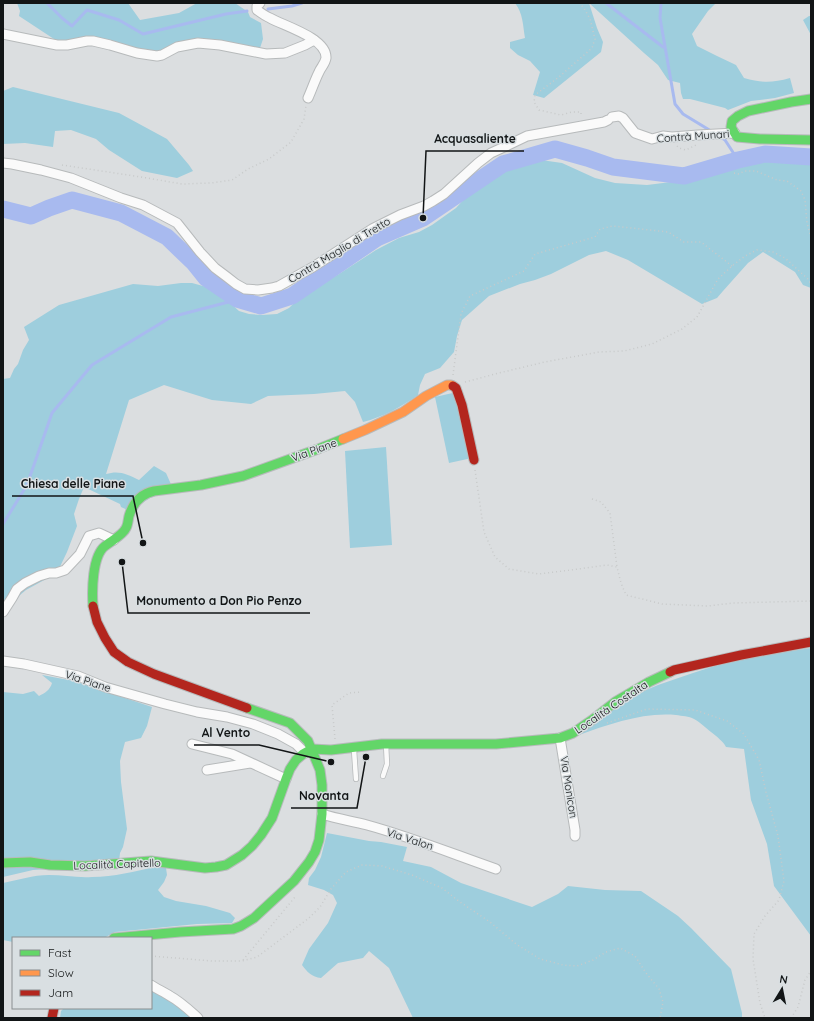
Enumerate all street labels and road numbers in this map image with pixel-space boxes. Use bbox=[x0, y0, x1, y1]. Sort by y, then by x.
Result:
street label: Contrà Munari bbox=[656, 126, 730, 146]
street label: Contrà Maglio di Tretto bbox=[285, 214, 393, 286]
street label: Via Piane bbox=[289, 435, 339, 465]
street label: Via Piane bbox=[63, 667, 113, 695]
street label: Località Costalta bbox=[572, 677, 650, 737]
street label: Via Monicon bbox=[557, 755, 581, 819]
street label: Via Valon bbox=[385, 825, 435, 853]
street label: Località Capitello bbox=[73, 855, 161, 873]

